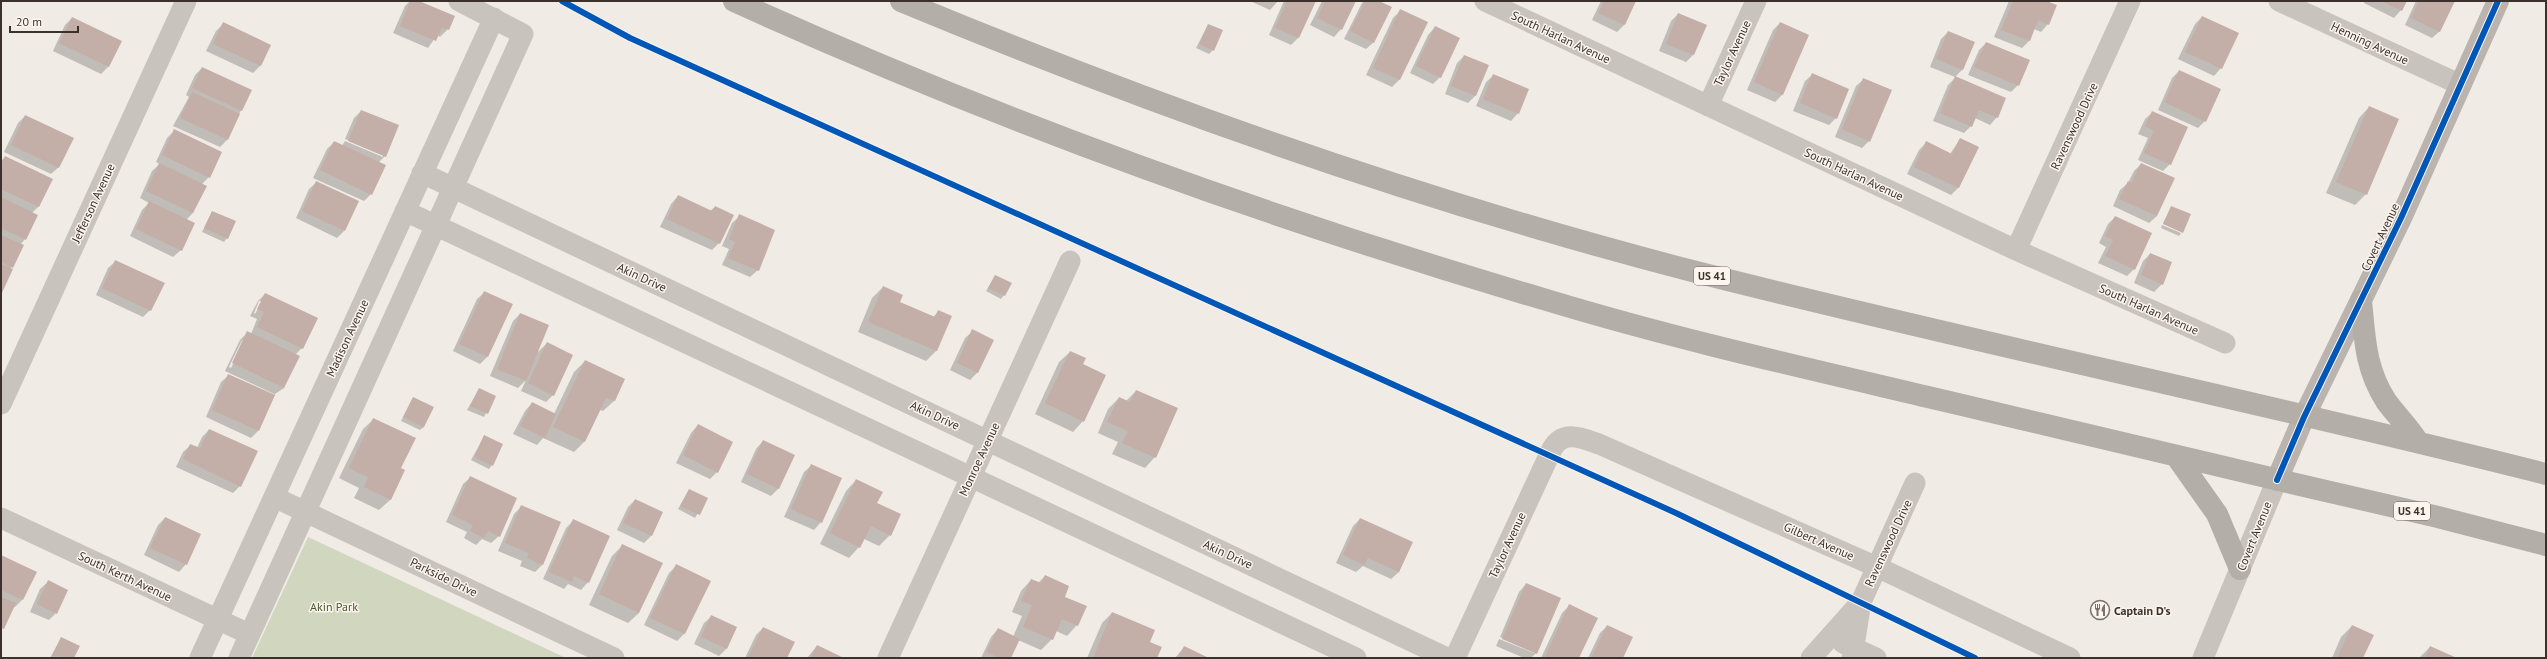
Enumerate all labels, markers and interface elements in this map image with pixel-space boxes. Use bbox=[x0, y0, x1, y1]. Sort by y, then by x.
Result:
street label: South Harlan Avenue bbox=[1509, 7, 1613, 67]
scale bar bbox=[10, 8, 78, 34]
text: 20 m bbox=[16, 14, 42, 29]
street label: Taylor Avenue bbox=[1710, 18, 1754, 88]
street label: Henning Avenue bbox=[2329, 18, 2411, 68]
street label: Ravenswood Drive bbox=[2047, 80, 2101, 172]
street label: South Harlan Avenue bbox=[1802, 144, 1906, 204]
street label: Jefferson Avenue bbox=[68, 161, 118, 246]
street label: Covert Avenue bbox=[2358, 201, 2402, 273]
street label: Akin Drive bbox=[615, 259, 669, 295]
road number: US 41 bbox=[1694, 267, 1730, 285]
street label: South Harlan Avenue bbox=[2097, 280, 2201, 338]
street label: Madison Avenue bbox=[323, 297, 371, 379]
street label: Akin Drive bbox=[908, 397, 962, 433]
street label: Monroe Avenue bbox=[955, 420, 1003, 498]
street label: Ravenswood Drive bbox=[1861, 497, 1915, 589]
street label: Covert Avenue bbox=[2233, 499, 2275, 573]
road number: US 41 bbox=[2394, 502, 2430, 520]
street label: Taylor Avenue bbox=[1485, 510, 1529, 580]
street label: Gilbert Avenue bbox=[1781, 519, 1857, 563]
street label: Akin Drive bbox=[1201, 536, 1255, 572]
street label: South Kerth Avenue bbox=[76, 548, 174, 604]
street label: Parkside Drive bbox=[408, 554, 480, 600]
park label: Akin Park bbox=[310, 599, 358, 614]
restaurant icon: Captain D's bbox=[2089, 599, 2111, 621]
place label: Captain D's bbox=[2114, 603, 2170, 618]

